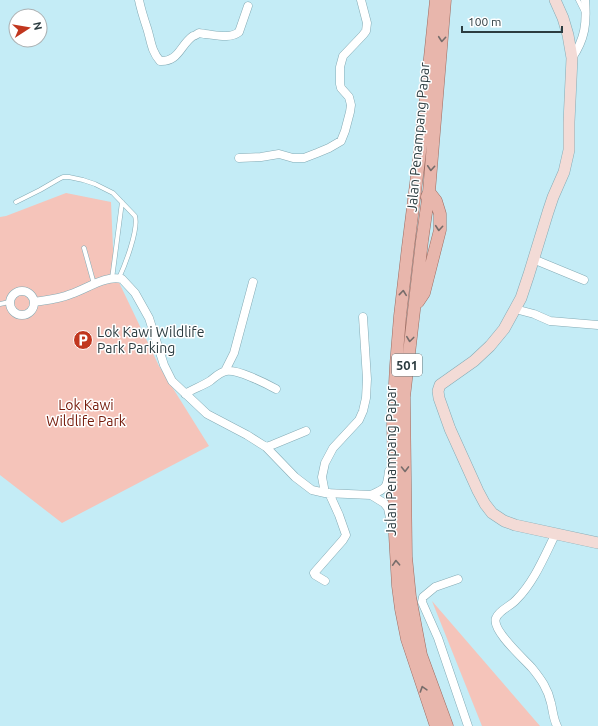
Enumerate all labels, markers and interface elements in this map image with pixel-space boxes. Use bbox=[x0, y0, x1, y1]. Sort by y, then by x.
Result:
north arrow bbox=[8, 8, 48, 48]
scale bar bbox=[462, 8, 562, 34]
text: 100 m bbox=[468, 15, 501, 28]
text: N bbox=[31, 21, 45, 31]
one-way arrow bbox=[437, 36, 446, 42]
street label: Jalan Penampang Papar bbox=[403, 61, 433, 212]
one-way arrow bbox=[426, 165, 435, 171]
one-way arrow bbox=[435, 225, 444, 231]
one-way arrow bbox=[398, 290, 407, 296]
place label: Lok Kawi Wildlife Park Parking bbox=[97, 324, 204, 356]
parking icon: Lok Kawi Wildlife Park Parking bbox=[72, 329, 94, 351]
one-way arrow bbox=[406, 336, 415, 342]
road number: 501 bbox=[392, 354, 422, 376]
street label: Jalan Penampang Papar bbox=[383, 385, 399, 536]
park label: Lok Kawi Wildlife Park bbox=[46, 397, 126, 429]
one-way arrow bbox=[400, 466, 409, 472]
one-way arrow bbox=[392, 559, 401, 566]
one-way arrow bbox=[420, 686, 428, 693]

